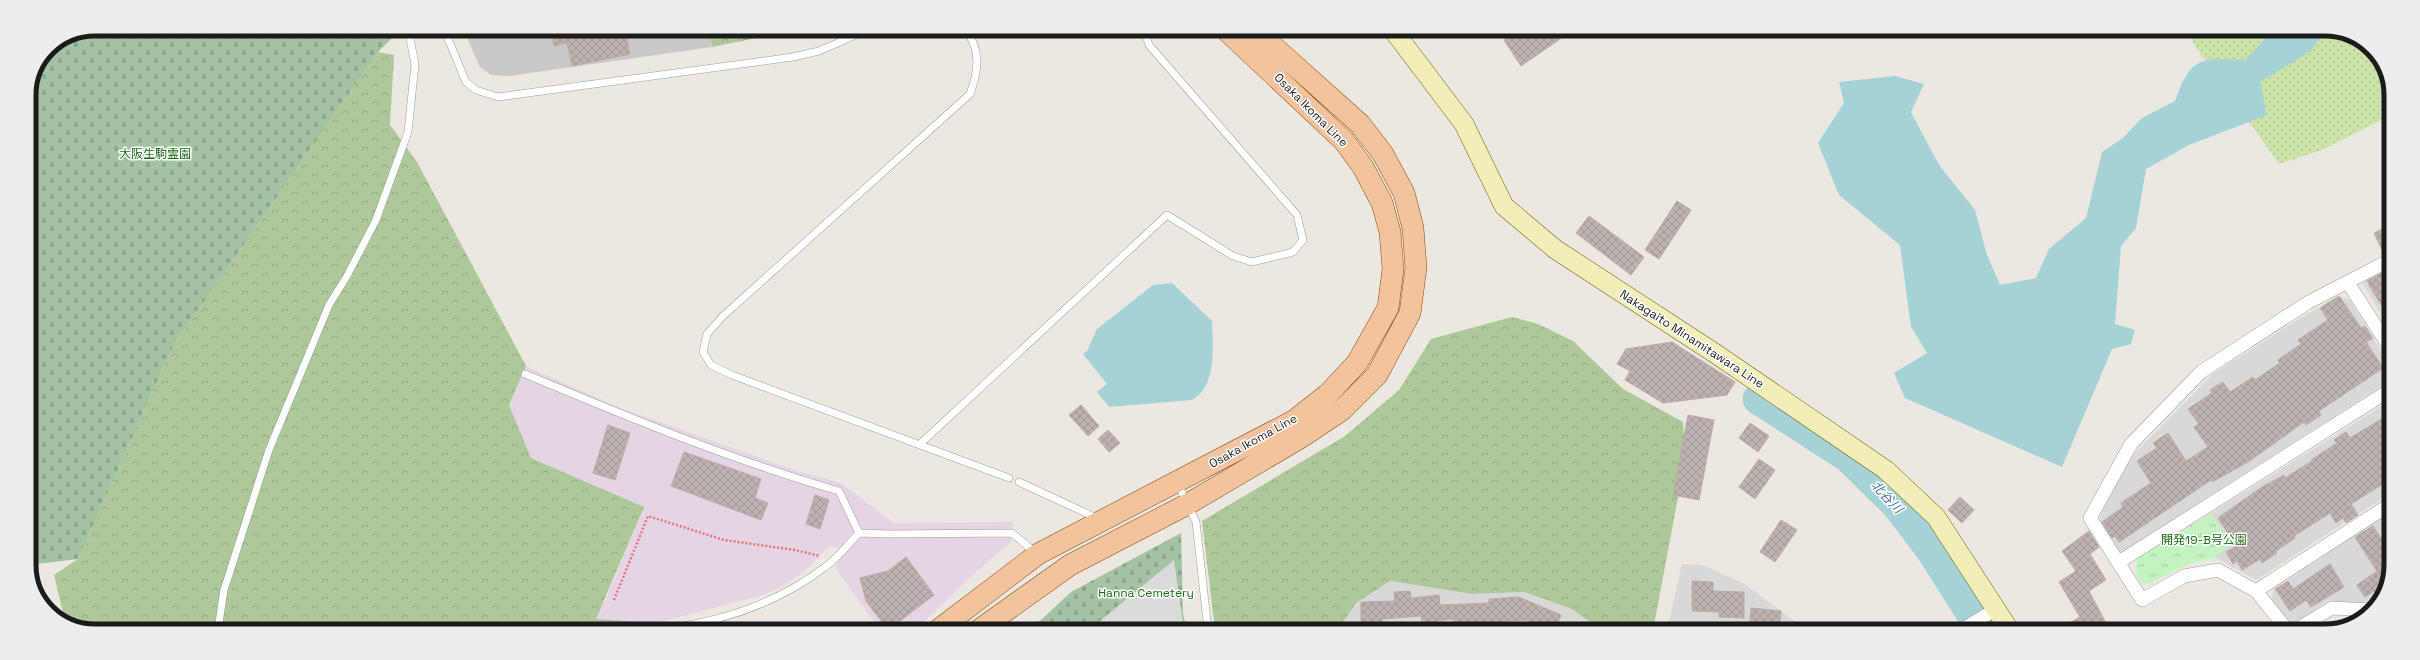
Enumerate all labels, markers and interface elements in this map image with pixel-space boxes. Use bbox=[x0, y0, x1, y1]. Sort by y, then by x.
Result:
street label: Osaka Ikoma Line bbox=[1271, 70, 1351, 150]
park label: 大阪生駒霊園 bbox=[119, 146, 191, 162]
street label: Nakagaito Minamitawara Line bbox=[1617, 286, 1767, 392]
street label: Osaka Ikoma Line bbox=[1206, 410, 1300, 472]
water label: 北谷川 bbox=[1867, 477, 1908, 519]
park label: 開発19-B号公園 bbox=[2161, 532, 2247, 548]
park label: Hanna Cemetery bbox=[1098, 585, 1194, 601]

